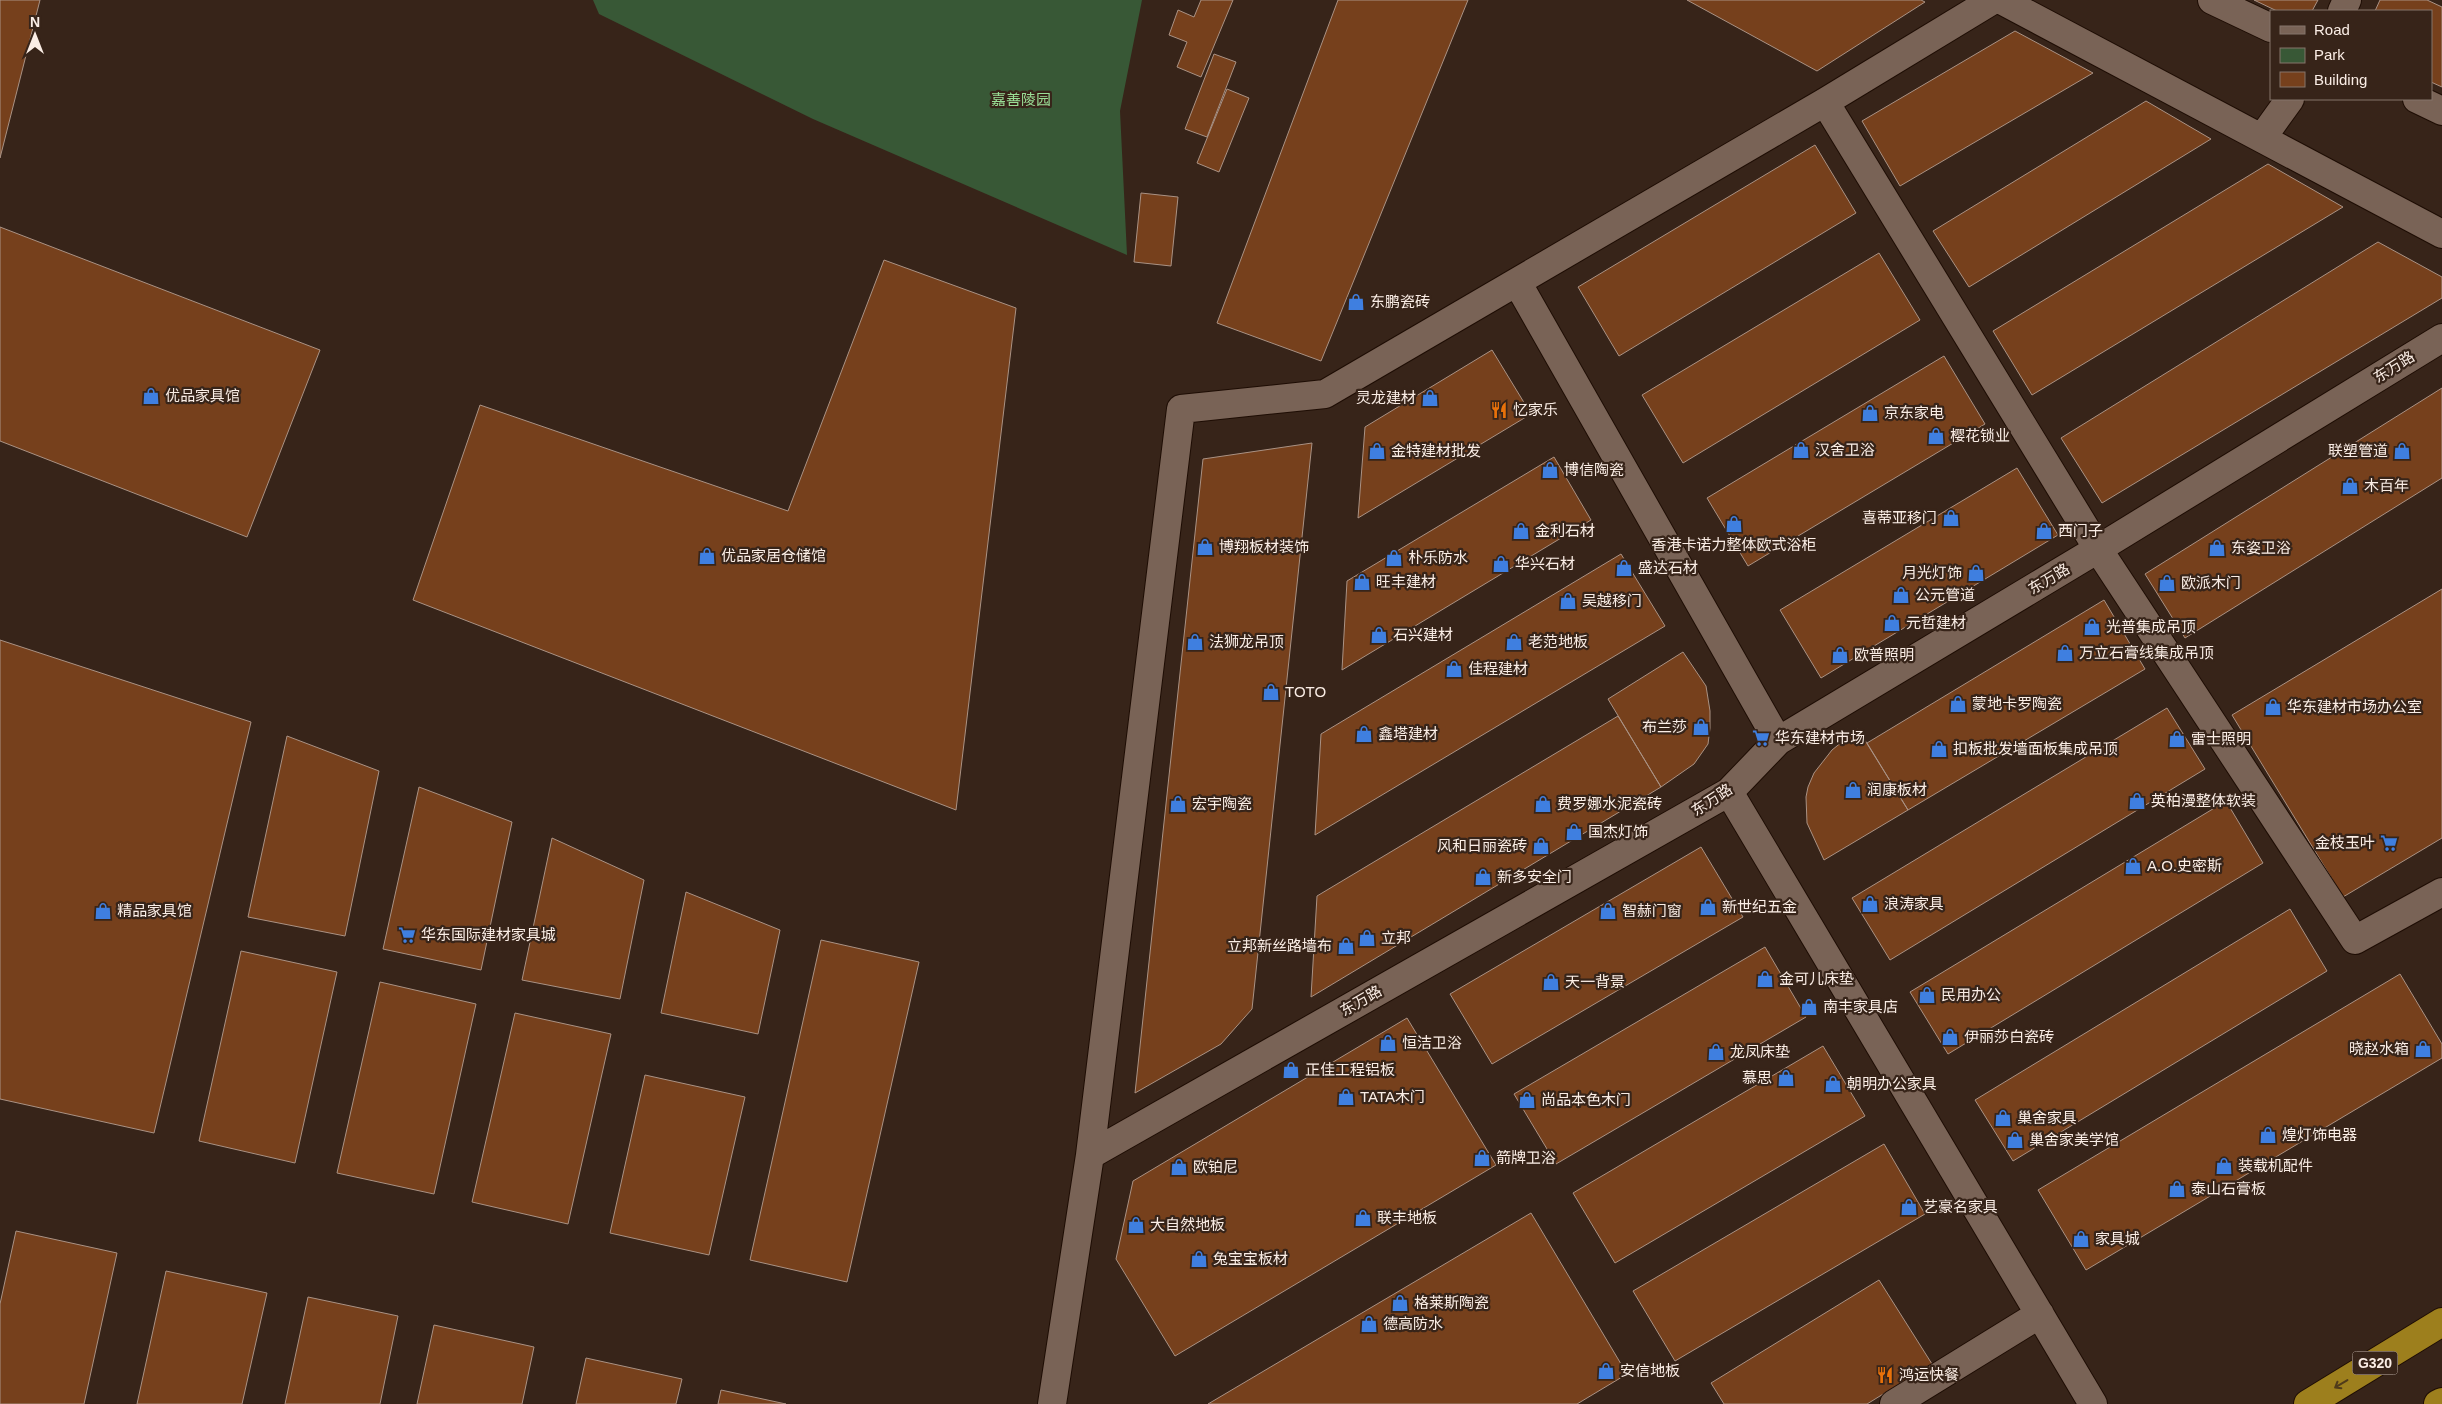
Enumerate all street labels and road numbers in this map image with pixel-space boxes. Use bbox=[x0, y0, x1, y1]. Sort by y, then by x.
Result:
street label: 东万路 bbox=[2370, 347, 2417, 386]
street label: 东万路 bbox=[2025, 560, 2072, 597]
street label: 东万路 bbox=[1688, 780, 1735, 819]
street label: 东万路 bbox=[1337, 982, 1384, 1019]
road number: G320 bbox=[2352, 1352, 2398, 1375]

